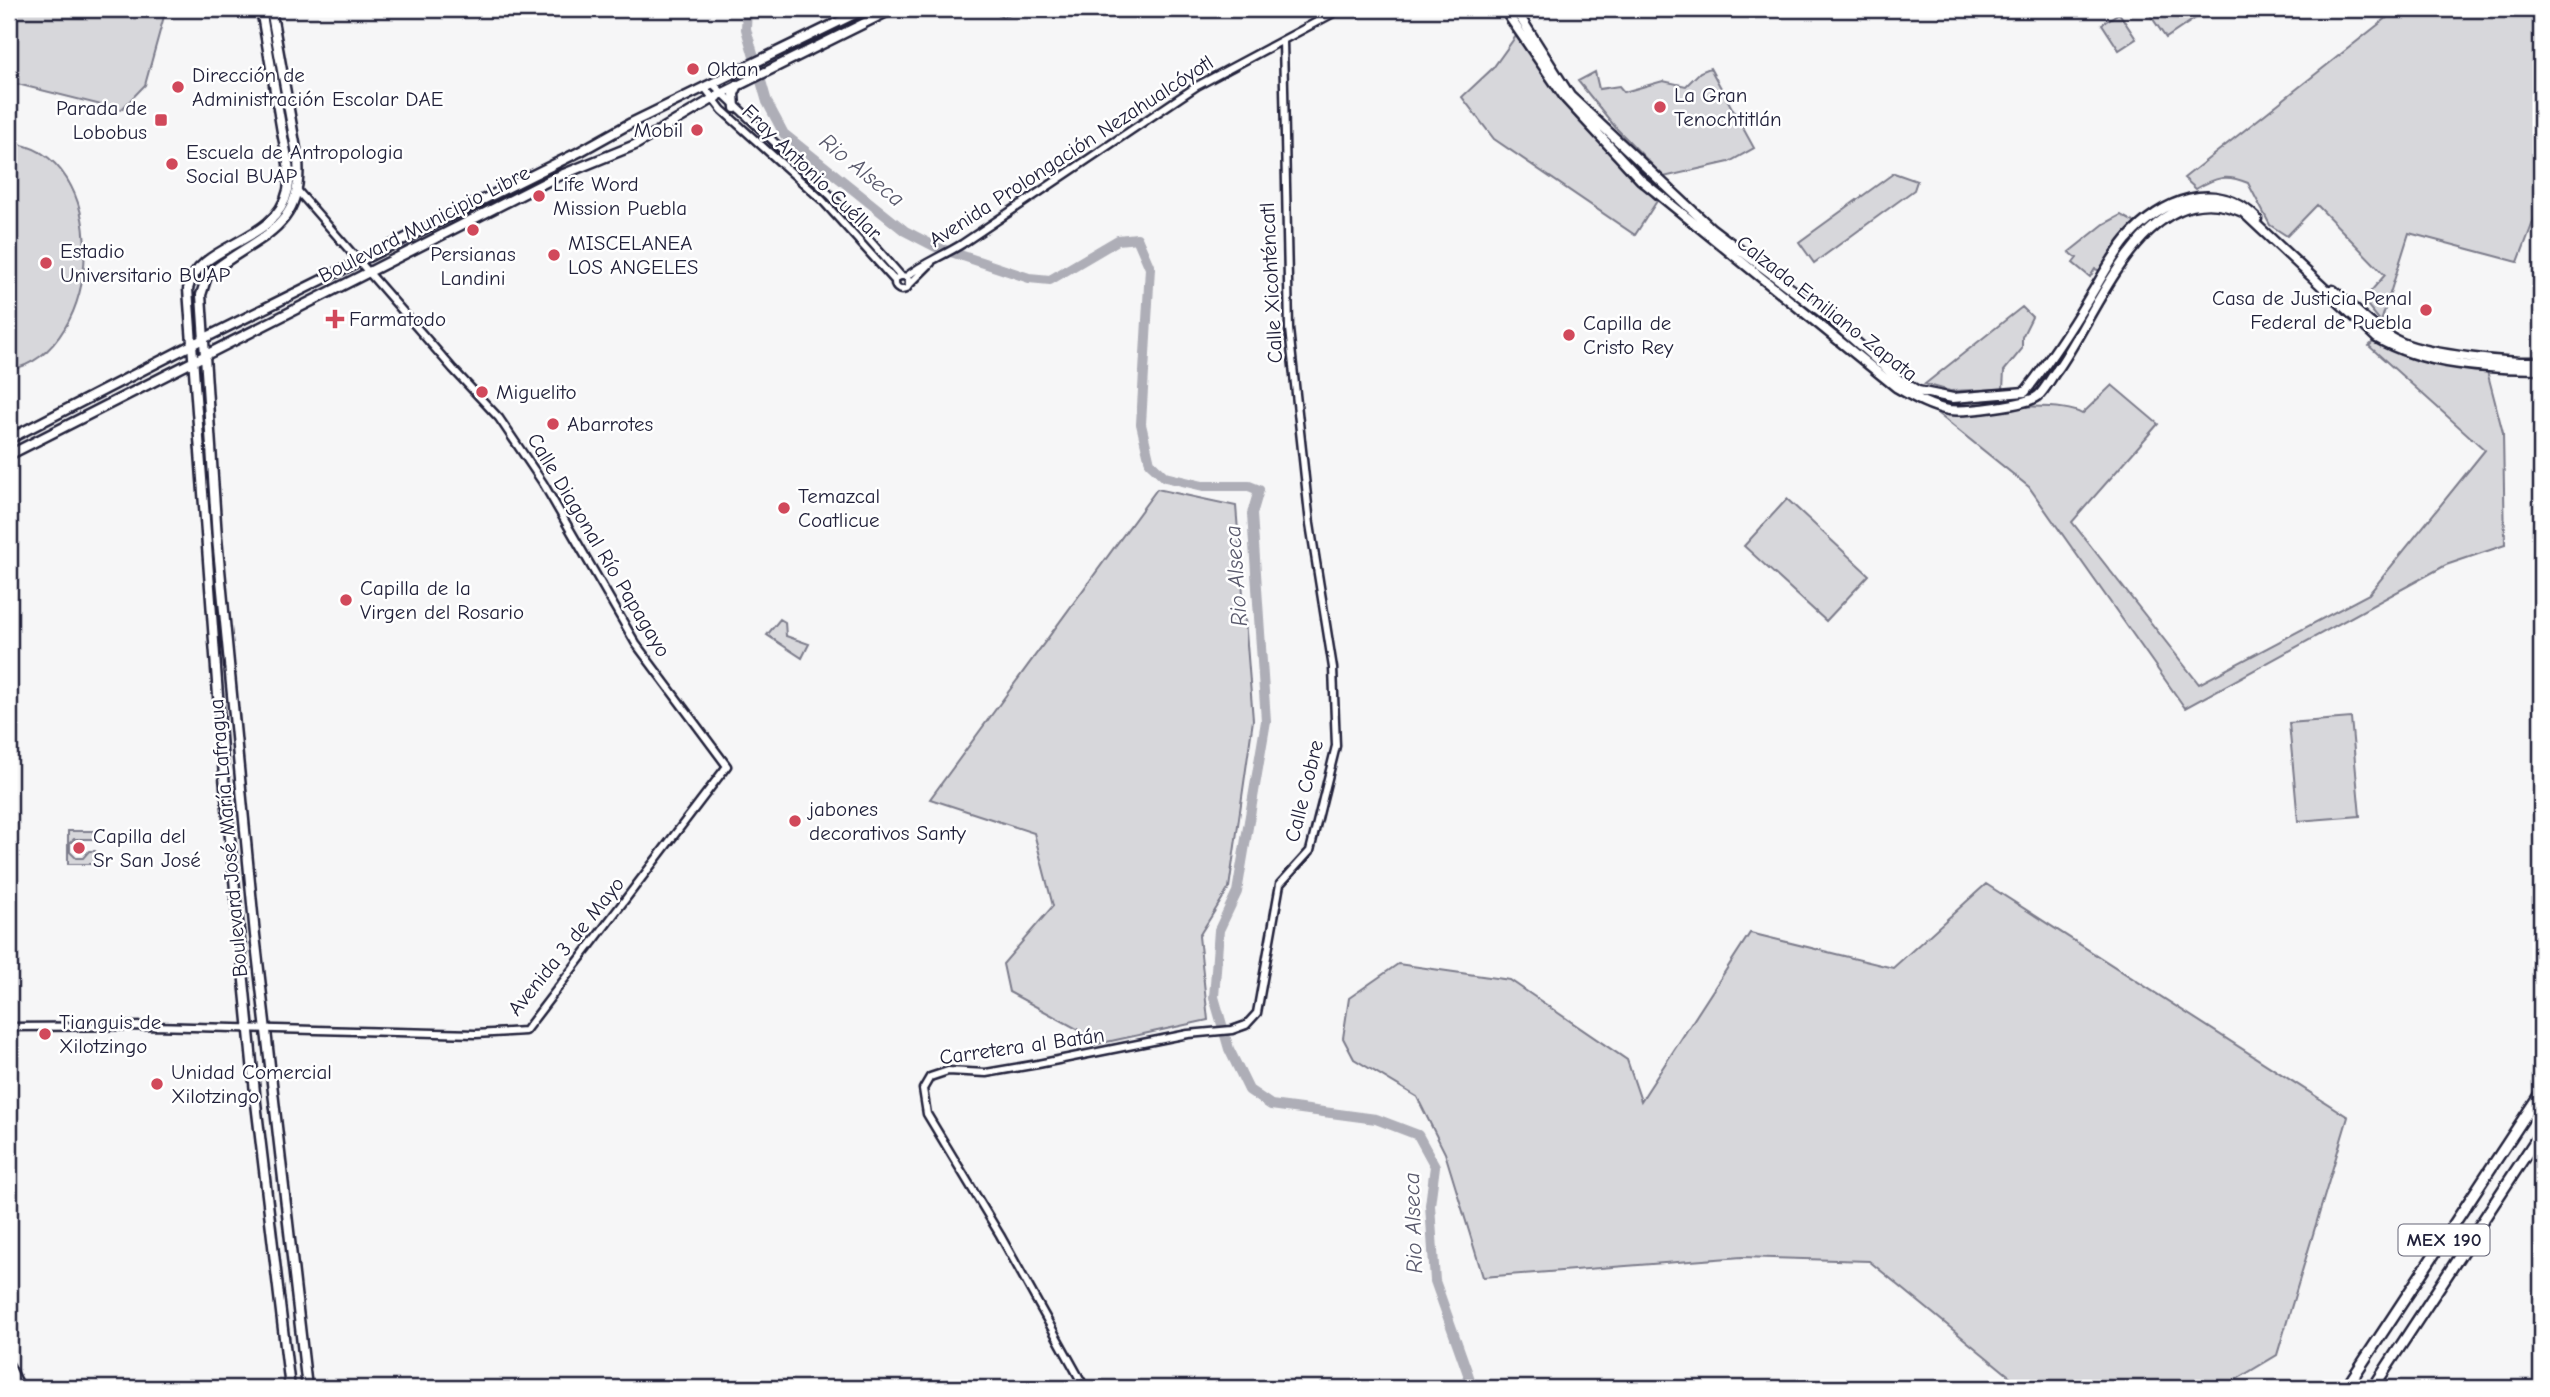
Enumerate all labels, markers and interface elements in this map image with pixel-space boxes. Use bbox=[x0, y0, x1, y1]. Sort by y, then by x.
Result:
street label: Avenida Prolongación Nezahualcóyotl bbox=[924, 50, 1218, 252]
place label: Oktan bbox=[707, 57, 759, 81]
marker: Oktan bbox=[685, 61, 701, 77]
place label: Dirección de Administración Escolar DAE bbox=[192, 63, 443, 111]
marker: Dirección de Administración Escolar DAE bbox=[170, 79, 186, 95]
place label: La Gran Tenochtitlán bbox=[1674, 83, 1782, 131]
place label: Parada de Lobobus bbox=[56, 96, 147, 144]
street label: Fray Antonio Cuéllar bbox=[737, 99, 887, 245]
marker: La Gran Tenochtitlán bbox=[1652, 99, 1668, 115]
marker: Parada de Lobobus bbox=[153, 112, 169, 128]
place label: Mobil bbox=[634, 118, 683, 142]
marker: Mobil bbox=[689, 122, 705, 138]
water label: Rio Alseca bbox=[814, 128, 910, 212]
place label: Escuela de Antropologia Social BUAP bbox=[186, 140, 403, 188]
marker: Escuela de Antropologia Social BUAP bbox=[164, 156, 180, 172]
street label: Boulevard Municipio Libre bbox=[314, 160, 534, 288]
place label: Life Word Mission Puebla bbox=[553, 172, 687, 220]
marker: Life Word Mission Puebla bbox=[531, 188, 547, 204]
street label: Calle Xicohténcatl bbox=[1255, 202, 1287, 364]
marker: Persianas Landini bbox=[465, 222, 481, 238]
street label: Calzada Emiliano Zapata bbox=[1732, 230, 1922, 386]
place label: MISCELANEA LOS ANGELES bbox=[568, 231, 698, 279]
place label: Estadio Universitario BUAP bbox=[60, 239, 230, 287]
place label: Persianas Landini bbox=[430, 242, 516, 290]
marker: MISCELANEA LOS ANGELES bbox=[546, 247, 562, 263]
marker: Estadio Universitario BUAP bbox=[38, 255, 54, 271]
place label: Casa de Justicia Penal Federal de Puebla bbox=[2212, 286, 2412, 334]
marker: Casa de Justicia Penal Federal de Puebla bbox=[2418, 302, 2434, 318]
place label: Farmatodo bbox=[349, 307, 446, 331]
marker: Farmatodo bbox=[327, 311, 343, 327]
place label: Capilla de Cristo Rey bbox=[1583, 311, 1674, 359]
marker: Capilla de Cristo Rey bbox=[1561, 327, 1577, 343]
place label: Miguelito bbox=[496, 380, 577, 404]
marker: Miguelito bbox=[474, 384, 490, 400]
place label: Abarrotes bbox=[567, 412, 653, 436]
marker: Abarrotes bbox=[545, 416, 561, 432]
street label: Calle Diagonal Río Papagayo bbox=[523, 429, 675, 661]
place label: Temazcal Coatlicue bbox=[798, 484, 880, 532]
marker: Temazcal Coatlicue bbox=[776, 500, 792, 516]
water label: Rio Alseca bbox=[1219, 524, 1253, 627]
place label: Capilla de la Virgen del Rosario bbox=[360, 576, 524, 624]
marker: Capilla de la Virgen del Rosario bbox=[338, 592, 354, 608]
street label: Boulevard José María Lafragua bbox=[204, 698, 252, 978]
street label: Calle Cobre bbox=[1280, 738, 1328, 844]
place label: jabones decorativos Santy bbox=[807, 797, 967, 845]
marker: jabones decorativos Santy bbox=[787, 813, 803, 829]
place label: Capilla del Sr San José bbox=[93, 824, 201, 872]
marker: Capilla del Sr San José bbox=[71, 840, 87, 856]
street label: Avenida 3 de Mayo bbox=[503, 872, 629, 1020]
place label: Tianguis de Xilotzingo bbox=[59, 1010, 161, 1058]
street label: Carretera al Batán bbox=[938, 1023, 1106, 1069]
marker: Tianguis de Xilotzingo bbox=[37, 1026, 53, 1042]
place label: Unidad Comercial Xilotzingo bbox=[171, 1060, 332, 1108]
marker: Unidad Comercial Xilotzingo bbox=[149, 1076, 165, 1092]
water label: Rio Alseca bbox=[1398, 1172, 1428, 1274]
road number: MEX 190 bbox=[2398, 1224, 2490, 1256]

